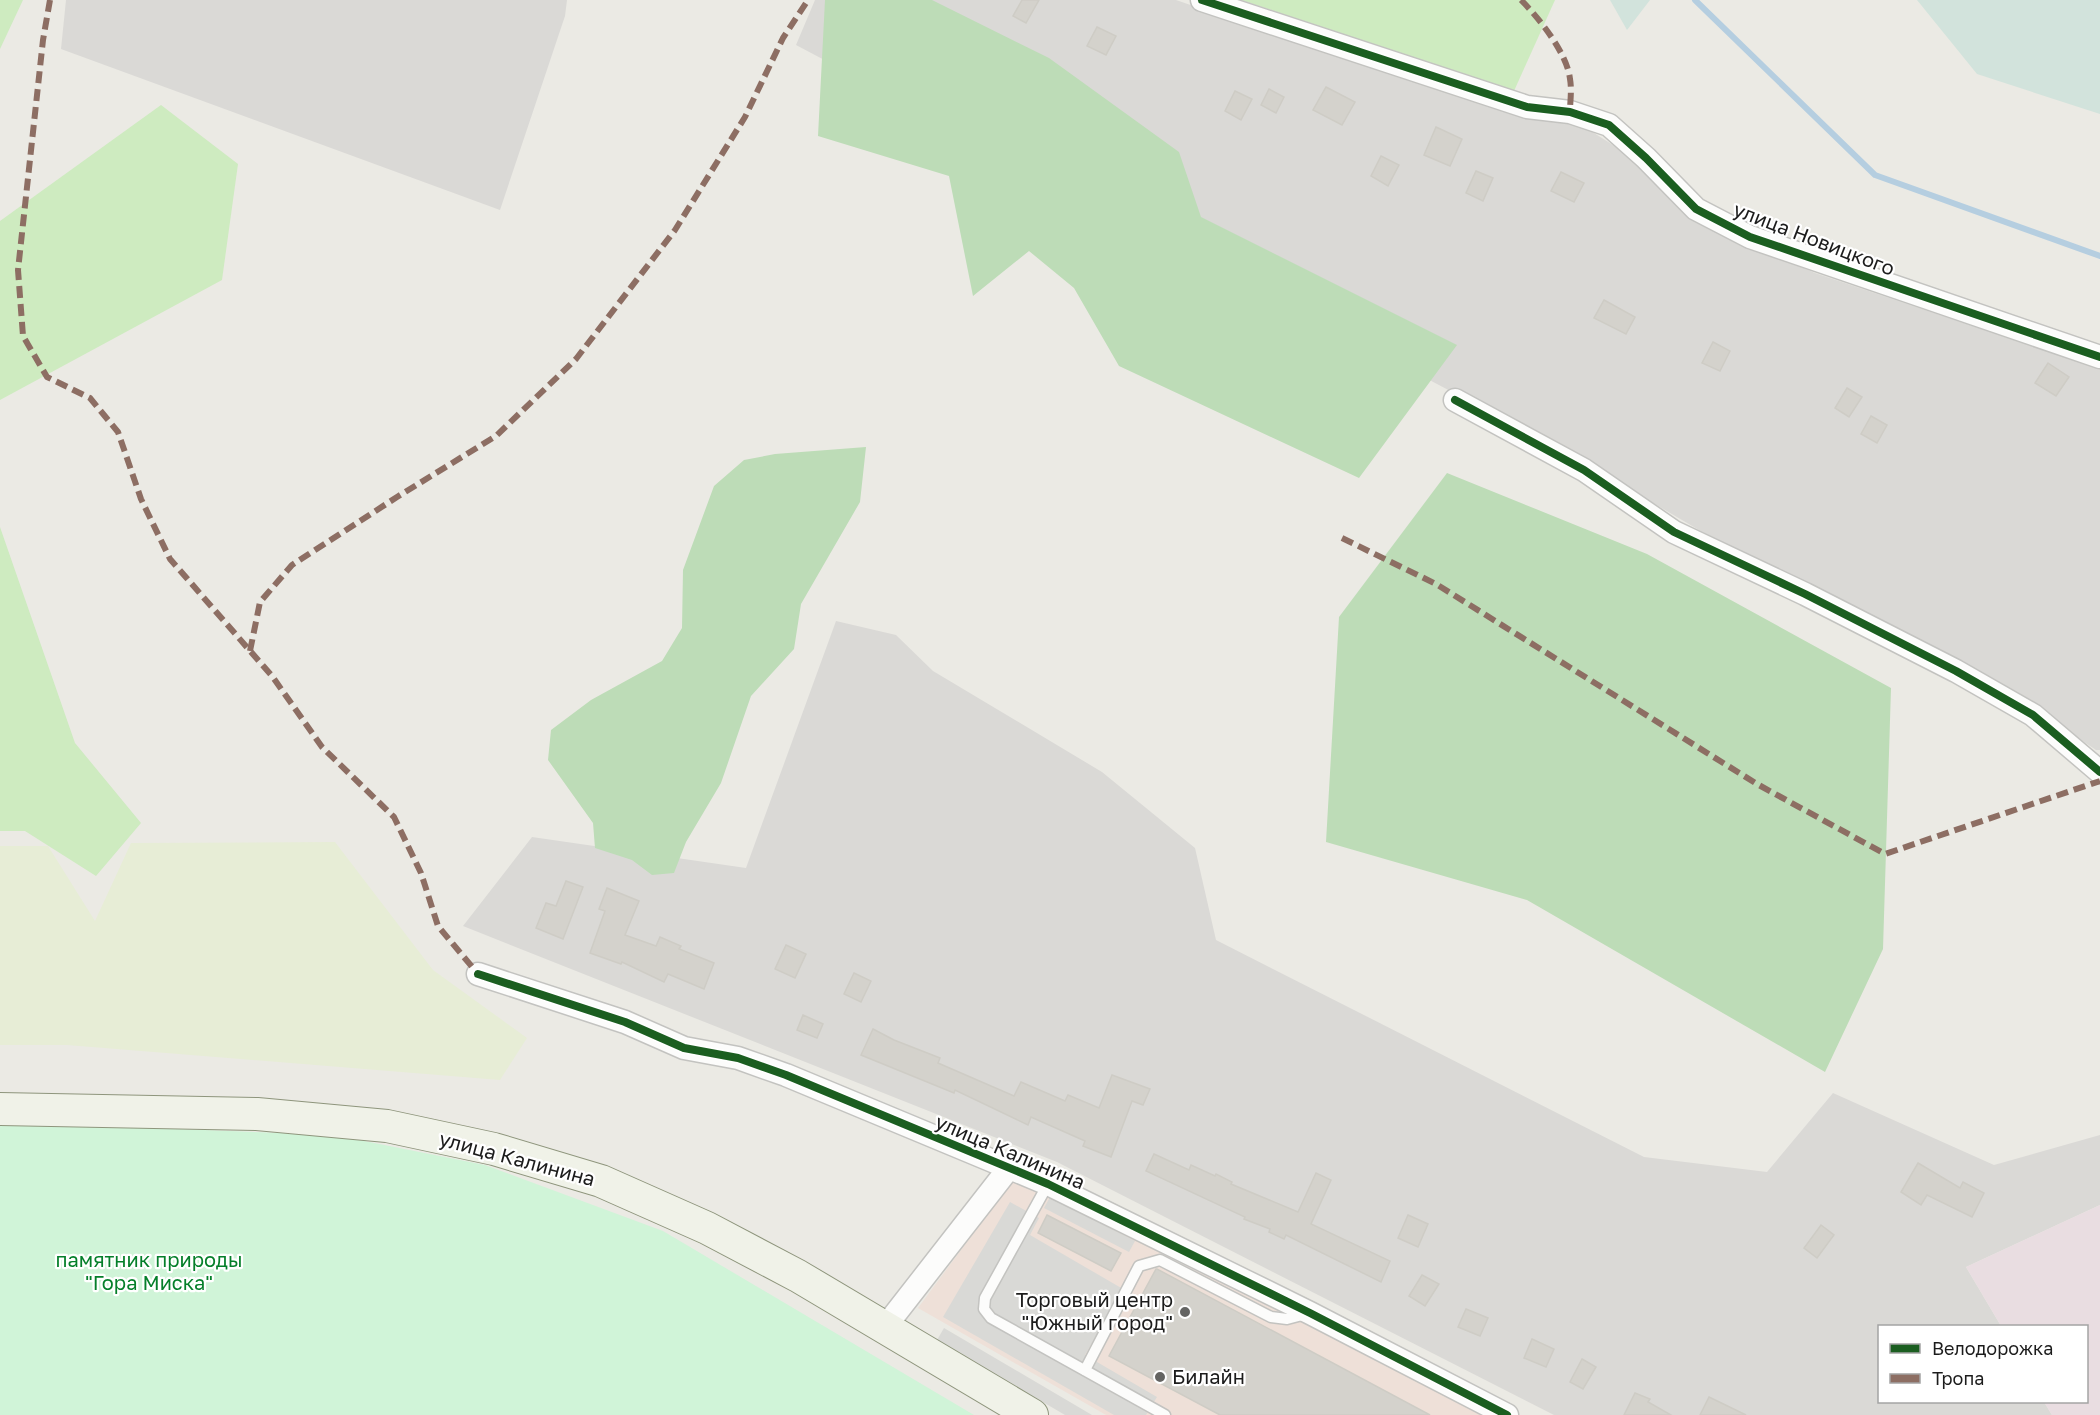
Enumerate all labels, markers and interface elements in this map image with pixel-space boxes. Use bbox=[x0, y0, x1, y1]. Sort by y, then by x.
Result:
street label: улица Новицкого bbox=[1730, 196, 1898, 280]
street label: улица Калинина bbox=[932, 1109, 1089, 1193]
street label: улица Калинина bbox=[437, 1126, 598, 1190]
park label: памятник природы "Гора Миска" bbox=[55, 1247, 243, 1294]
place label: Торговый центр "Южный город" bbox=[1016, 1287, 1173, 1334]
marker: Торговый центр "Южный город" bbox=[1178, 1305, 1192, 1319]
legend bbox=[1878, 1325, 2088, 1403]
text: Велодорожка bbox=[1932, 1337, 2053, 1359]
place label: Билайн bbox=[1172, 1364, 1245, 1388]
text: Тропа bbox=[1932, 1367, 1984, 1389]
marker: Билайн bbox=[1153, 1370, 1167, 1384]

